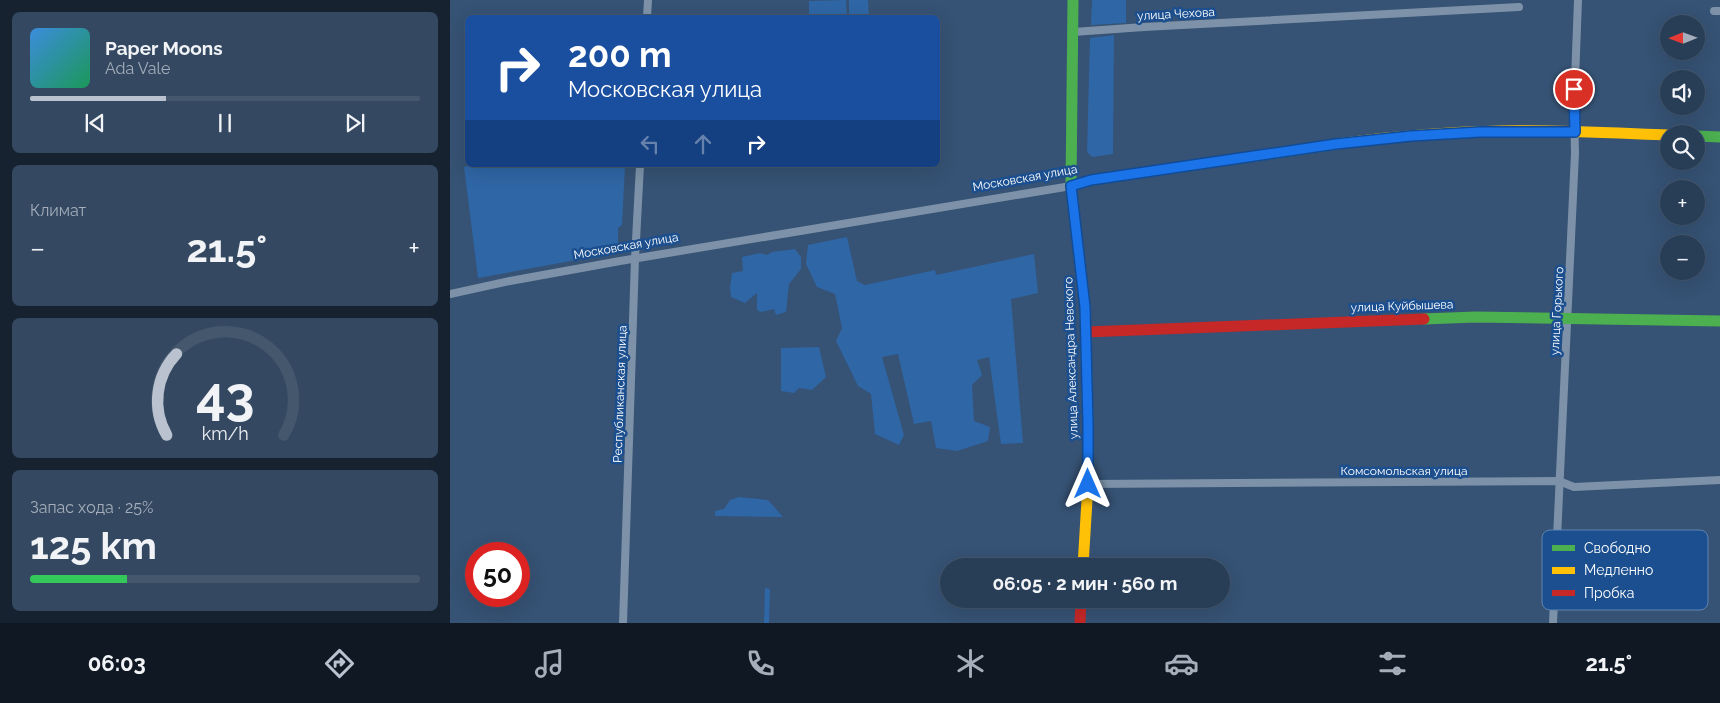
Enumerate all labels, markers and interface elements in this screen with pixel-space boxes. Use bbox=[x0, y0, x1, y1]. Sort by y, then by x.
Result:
street label: улица Чехова bbox=[1137, 5, 1215, 23]
north arrow bbox=[1660, 15, 1705, 60]
map controls bbox=[1660, 15, 1705, 280]
text: 200 m bbox=[568, 34, 672, 75]
icon: right bbox=[485, 35, 550, 100]
text: Paper Moons bbox=[105, 37, 223, 59]
text: Ada Vale bbox=[105, 59, 170, 78]
pin bbox=[1553, 68, 1595, 110]
button: sound bbox=[1660, 70, 1705, 115]
icon: arrive bbox=[1560, 75, 1588, 103]
text: Московская улица bbox=[568, 76, 762, 102]
icon: previous bbox=[81, 109, 109, 137]
icon: pause bbox=[211, 109, 239, 137]
icon: next bbox=[341, 109, 369, 137]
button: search bbox=[1660, 125, 1705, 170]
icon: left bbox=[636, 130, 664, 158]
icon: ahead bbox=[689, 130, 717, 158]
icon: right bbox=[742, 130, 770, 158]
street label: Московская улица bbox=[972, 162, 1078, 194]
button: + bbox=[1660, 180, 1705, 225]
text: Климат bbox=[30, 201, 86, 220]
text: 21.5° bbox=[186, 226, 267, 271]
street label: Московская улица bbox=[573, 230, 679, 262]
text: − bbox=[30, 232, 45, 265]
text: + bbox=[408, 232, 420, 265]
button: − bbox=[1660, 235, 1705, 280]
street label: улица Горького bbox=[1548, 266, 1566, 356]
street label: улица Александра Невского bbox=[1061, 277, 1081, 439]
street label: улица Куйбышева bbox=[1350, 297, 1454, 315]
street label: Республиканская улица bbox=[611, 325, 629, 463]
text: 43 bbox=[196, 365, 254, 426]
text: km/h bbox=[201, 423, 249, 444]
position arrow bbox=[1061, 457, 1113, 509]
street label: Комсомольская улица bbox=[1341, 464, 1467, 478]
text: Запас хода · 25% bbox=[30, 498, 153, 517]
text: 125 km bbox=[30, 523, 157, 568]
legend bbox=[1542, 530, 1708, 610]
text: Свободно bbox=[1584, 540, 1651, 556]
speed limit sign: 50 bbox=[465, 542, 530, 607]
text: Медленно bbox=[1584, 562, 1653, 578]
text: 06:05 · 2 мин · 560 m bbox=[992, 572, 1178, 594]
text: Пробка bbox=[1584, 585, 1634, 601]
icon: directions bbox=[322, 646, 357, 681]
icon: music bbox=[532, 646, 567, 681]
icon: phone bbox=[743, 646, 778, 681]
icon: climate bbox=[953, 646, 988, 681]
icon: car bbox=[1164, 646, 1199, 681]
icon: filters bbox=[1375, 646, 1410, 681]
text: 06:03 bbox=[88, 650, 146, 676]
text: 21.5° bbox=[1585, 650, 1632, 676]

